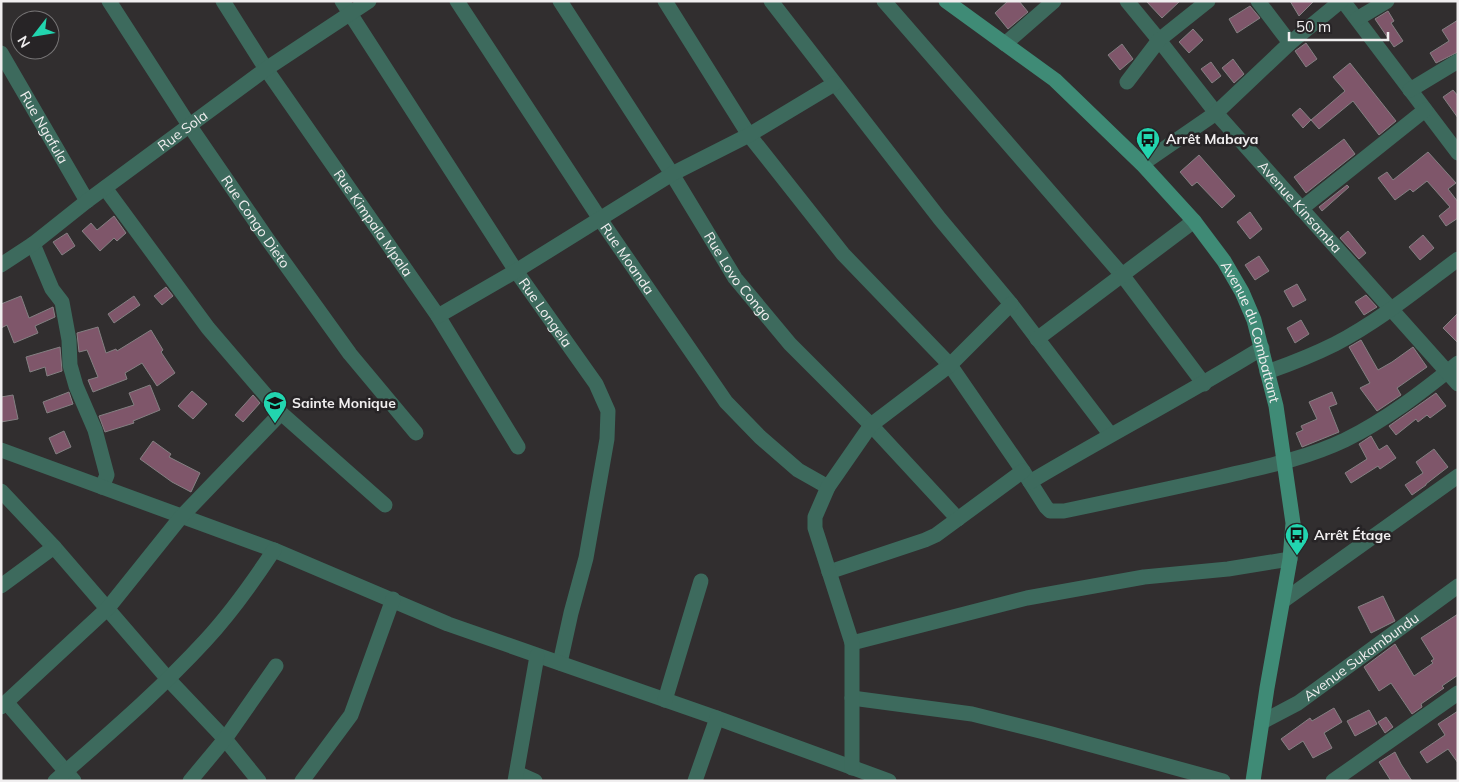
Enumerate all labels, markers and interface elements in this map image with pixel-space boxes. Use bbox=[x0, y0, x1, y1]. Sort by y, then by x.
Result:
north arrow bbox=[10, 10, 60, 60]
scale bar bbox=[1289, 10, 1388, 42]
text: 50 m bbox=[1296, 17, 1331, 36]
text: N bbox=[13, 33, 34, 51]
street label: Rue Ngafula bbox=[16, 88, 72, 167]
street label: Rue Sola bbox=[154, 106, 211, 155]
bus stop icon: Arrêt Mabaya bbox=[1135, 126, 1161, 160]
place label: Arrêt Mabaya bbox=[1166, 130, 1258, 148]
street label: Avenue Kinsamba bbox=[1254, 157, 1346, 257]
street label: Rue Kimpala Mpala bbox=[330, 166, 417, 280]
street label: Rue Congo Dieto bbox=[217, 172, 294, 271]
street label: Rue Moanda bbox=[597, 220, 658, 298]
street label: Rue Lovo Congo bbox=[700, 229, 776, 324]
street label: Avenue du Combattant bbox=[1217, 258, 1284, 405]
street label: Rue Longela bbox=[515, 274, 576, 351]
school or university icon: Sainte Monique bbox=[262, 390, 288, 424]
place label: Sainte Monique bbox=[292, 394, 396, 412]
bus stop icon: Arrêt Étage bbox=[1284, 522, 1310, 556]
place label: Arrêt Étage bbox=[1314, 526, 1391, 544]
street label: Avenue Sukambundu bbox=[1300, 609, 1422, 705]

